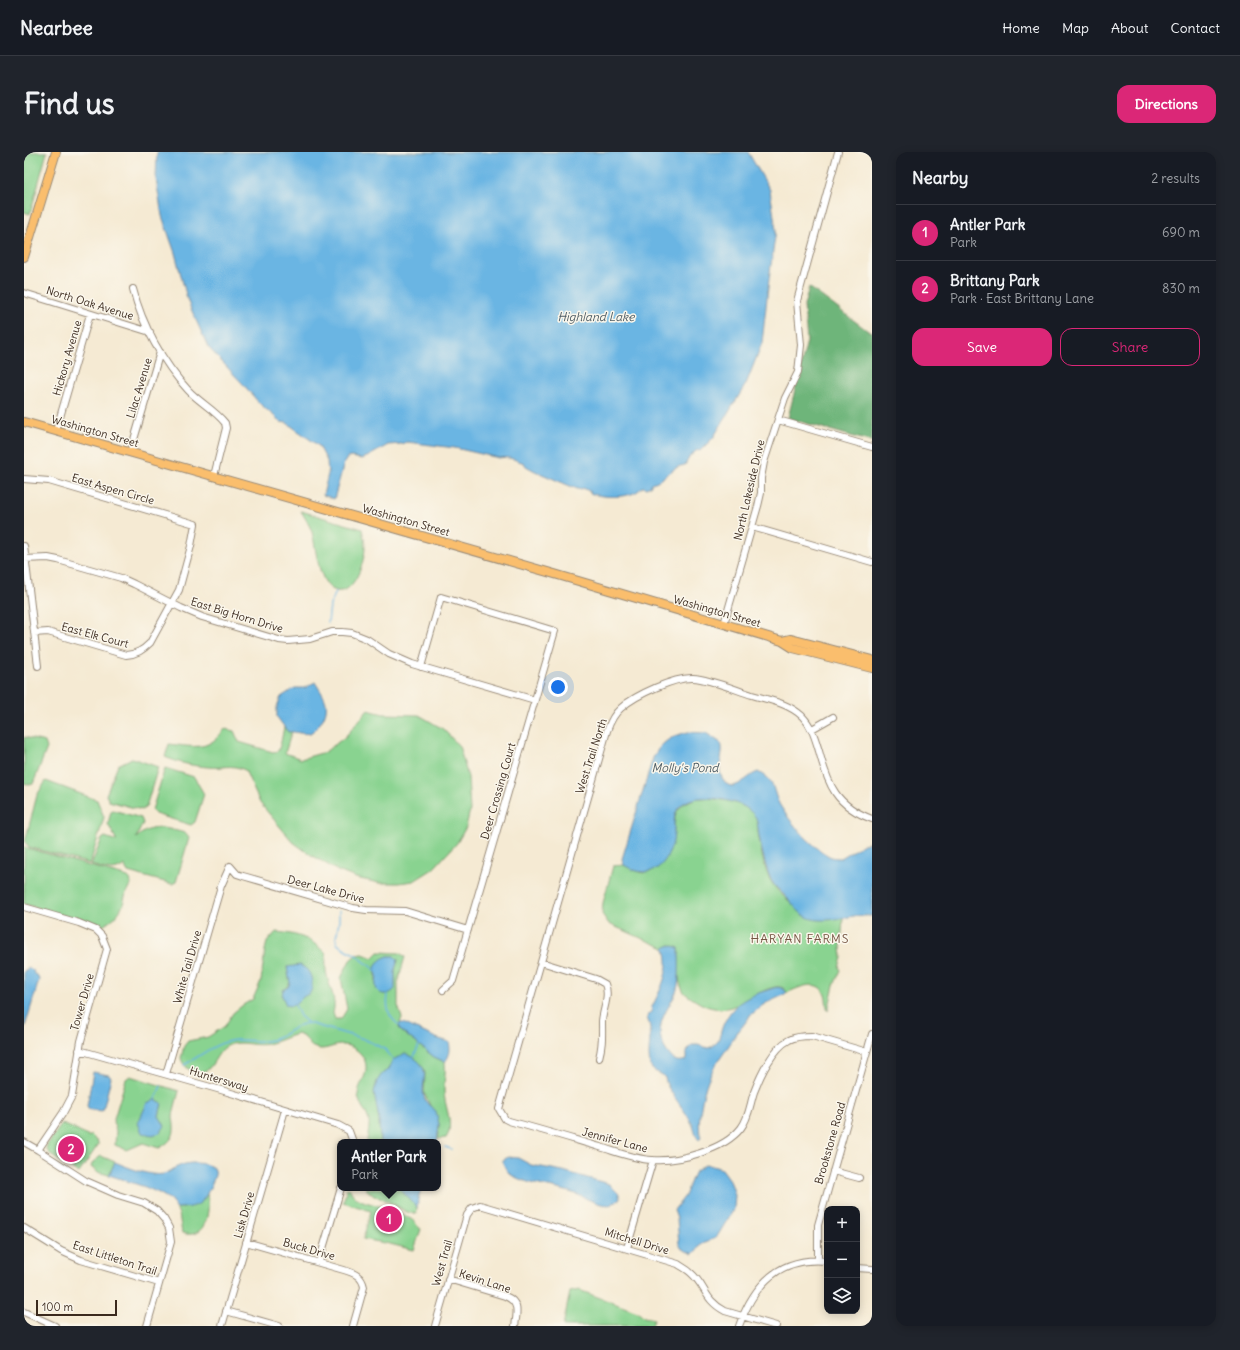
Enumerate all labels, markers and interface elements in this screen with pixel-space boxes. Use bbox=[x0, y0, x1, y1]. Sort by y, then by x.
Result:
text: Nearbee bbox=[20, 16, 93, 40]
text: Home bbox=[1002, 19, 1040, 37]
text: Map bbox=[1062, 19, 1089, 37]
text: About bbox=[1111, 19, 1149, 37]
text: Contact bbox=[1171, 19, 1220, 37]
button: Directions bbox=[1117, 85, 1216, 123]
text: Find us bbox=[24, 86, 115, 122]
text: Nearby bbox=[912, 167, 968, 189]
text: 2 results bbox=[1151, 170, 1200, 187]
text: Antler Park bbox=[950, 215, 1025, 234]
text: 1 bbox=[922, 224, 928, 241]
text: 690 m bbox=[1162, 224, 1200, 241]
text: Park bbox=[950, 234, 977, 251]
text: Brittany Park bbox=[950, 271, 1040, 290]
text: 2 bbox=[921, 280, 929, 297]
text: 830 m bbox=[1162, 280, 1200, 297]
street label: North Oak Avenue bbox=[45, 283, 135, 323]
text: Park · East Brittany Lane bbox=[950, 290, 1094, 307]
water label: Highland Lake bbox=[557, 309, 636, 324]
street label: Hickory Avenue bbox=[50, 319, 84, 397]
button: Save bbox=[912, 328, 1052, 366]
button: Share bbox=[1060, 328, 1200, 366]
street label: Lilac Avenue bbox=[123, 356, 155, 420]
street label: Washington Street bbox=[50, 412, 141, 450]
street label: North Lakeside Drive bbox=[731, 438, 767, 542]
street label: East Aspen Circle bbox=[70, 471, 156, 507]
street label: Washington Street bbox=[361, 501, 452, 539]
street label: Washington Street bbox=[672, 592, 763, 630]
street label: East Big Horn Drive bbox=[189, 594, 285, 636]
street label: East Elk Court bbox=[60, 619, 130, 651]
your location bbox=[548, 677, 568, 697]
street label: West Trail North bbox=[572, 717, 610, 795]
street label: Deer Crossing Court bbox=[477, 741, 519, 841]
water label: Molly's Pond bbox=[652, 760, 720, 775]
street label: Deer Lake Drive bbox=[286, 872, 366, 906]
street label: White Tail Drive bbox=[170, 929, 204, 1005]
district label: HARYAN FARMS bbox=[751, 931, 849, 946]
street label: Tower Drive bbox=[67, 972, 97, 1032]
street label: Huntersway bbox=[188, 1063, 250, 1095]
street label: Brookstone Road bbox=[812, 1100, 849, 1186]
street label: Jennifer Lane bbox=[581, 1124, 650, 1156]
pin: 2 bbox=[58, 1134, 84, 1164]
popup bbox=[337, 1139, 441, 1191]
text: Antler Park bbox=[351, 1147, 427, 1166]
text: Park bbox=[351, 1166, 378, 1183]
street label: Lisk Drive bbox=[231, 1190, 257, 1240]
pin: 1 bbox=[376, 1204, 402, 1234]
map controls bbox=[824, 1206, 860, 1314]
button: + bbox=[824, 1206, 860, 1242]
street label: Mitchell Drive bbox=[603, 1225, 671, 1257]
street label: Buck Drive bbox=[281, 1235, 337, 1263]
street label: East Littleton Trail bbox=[71, 1238, 159, 1278]
street label: West Trail bbox=[429, 1238, 455, 1288]
button: − bbox=[824, 1242, 860, 1278]
street label: Kevin Lane bbox=[457, 1266, 513, 1296]
button: layers bbox=[824, 1278, 860, 1314]
scale bar bbox=[36, 1298, 117, 1317]
text: 100 m bbox=[42, 1300, 73, 1314]

